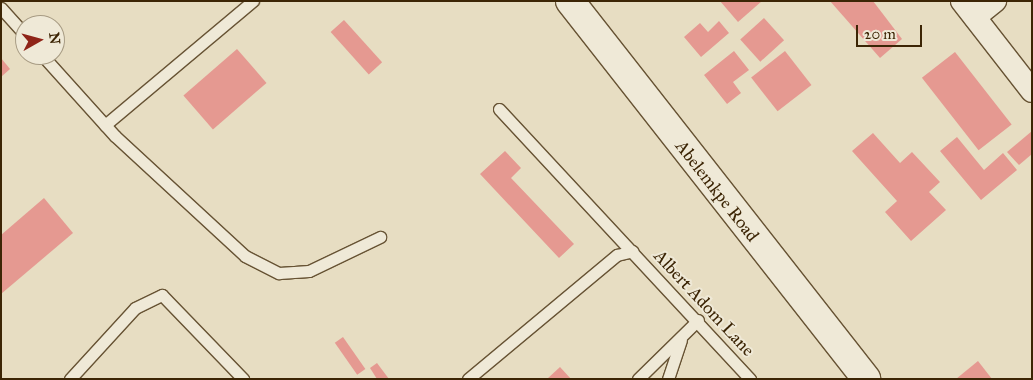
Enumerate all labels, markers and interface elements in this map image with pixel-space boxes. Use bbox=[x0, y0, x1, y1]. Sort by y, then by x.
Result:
north arrow bbox=[15, 15, 65, 65]
scale bar bbox=[858, 15, 924, 47]
text: 20 m bbox=[864, 25, 896, 43]
text: N bbox=[45, 31, 64, 45]
street label: Abelemkpe Road bbox=[671, 136, 763, 246]
street label: Albert Adom Lane bbox=[649, 245, 759, 361]

